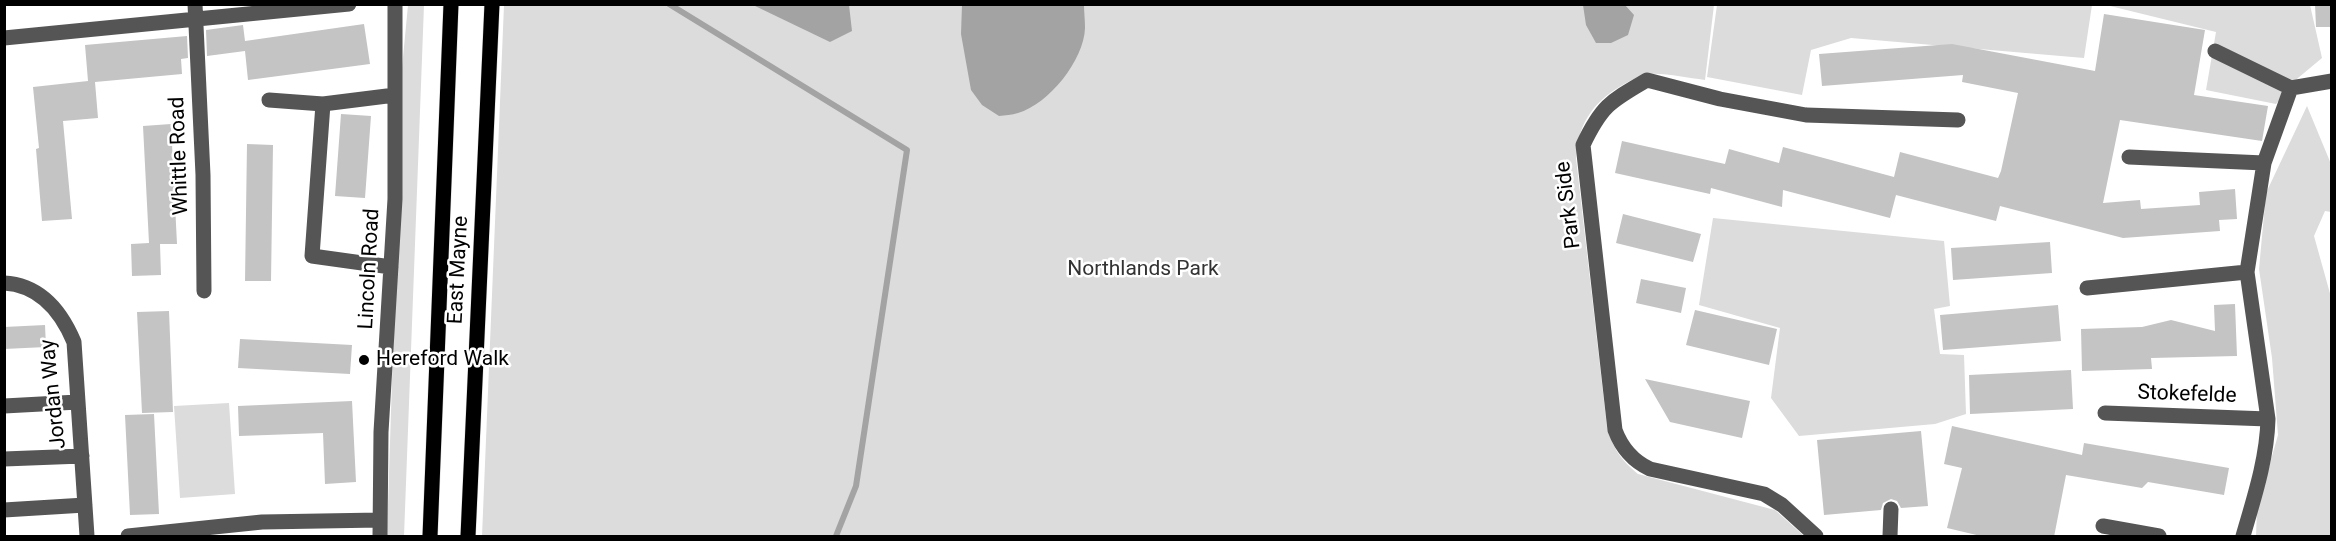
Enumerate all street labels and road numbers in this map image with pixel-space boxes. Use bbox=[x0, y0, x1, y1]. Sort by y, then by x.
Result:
street label: Whittle Road bbox=[165, 96, 195, 216]
street label: Park Side bbox=[1551, 160, 1587, 250]
street label: Lincoln Road bbox=[354, 208, 386, 330]
street label: East Mayne bbox=[444, 215, 474, 325]
street label: Jordan Way bbox=[36, 338, 72, 450]
street label: Stokefelde bbox=[2137, 381, 2237, 409]

